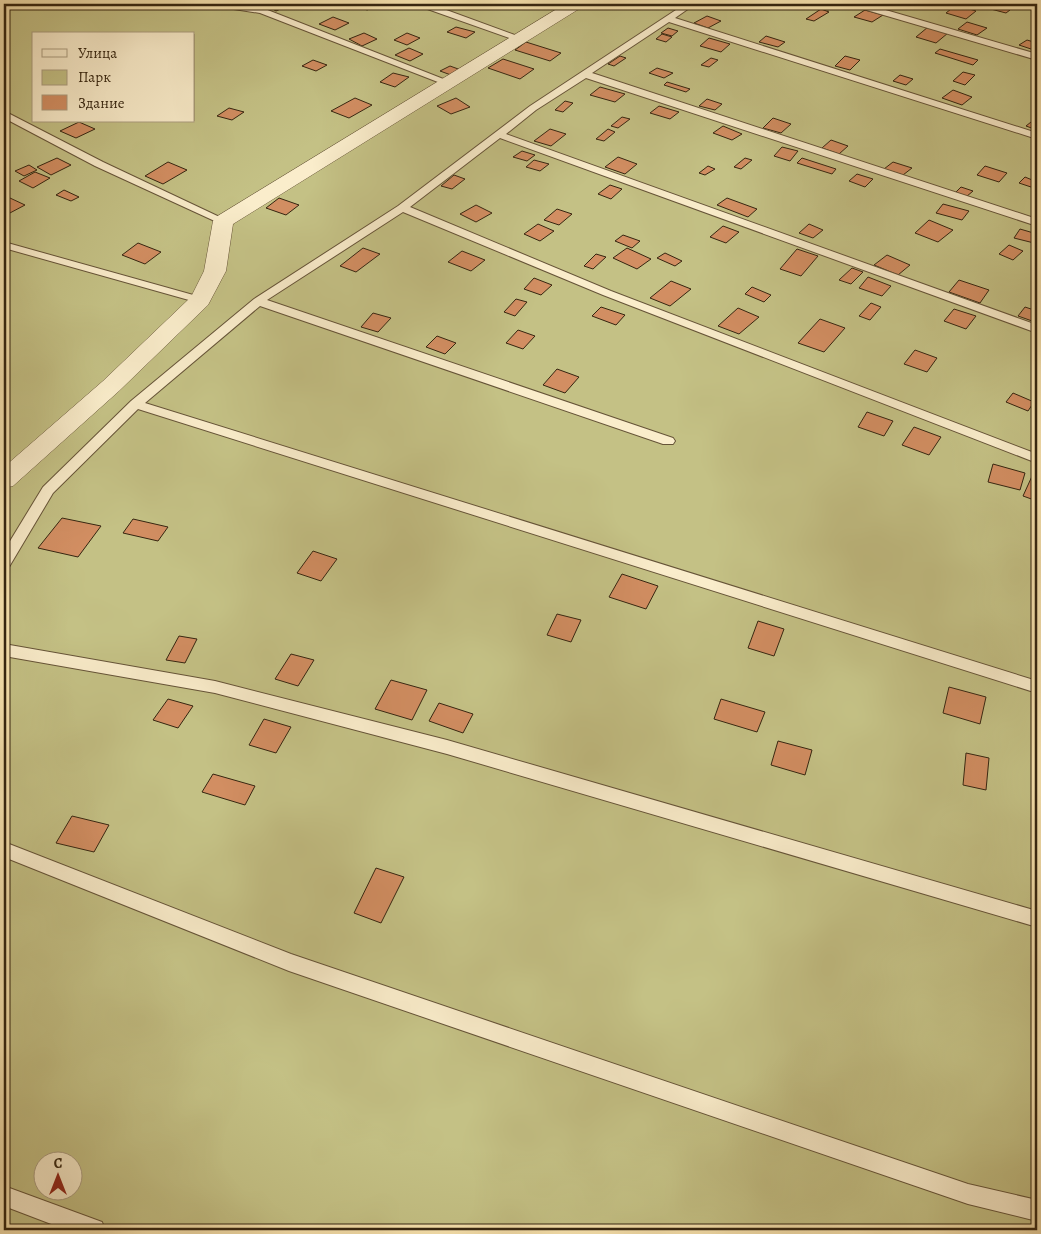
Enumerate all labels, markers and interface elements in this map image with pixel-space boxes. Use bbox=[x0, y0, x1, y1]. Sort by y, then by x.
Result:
legend bbox=[32, 32, 195, 122]
text: Улица bbox=[78, 43, 117, 63]
text: Парк bbox=[78, 67, 111, 87]
text: Здание bbox=[78, 93, 125, 113]
north arrow bbox=[32, 1152, 82, 1202]
text: С bbox=[54, 1154, 63, 1173]

